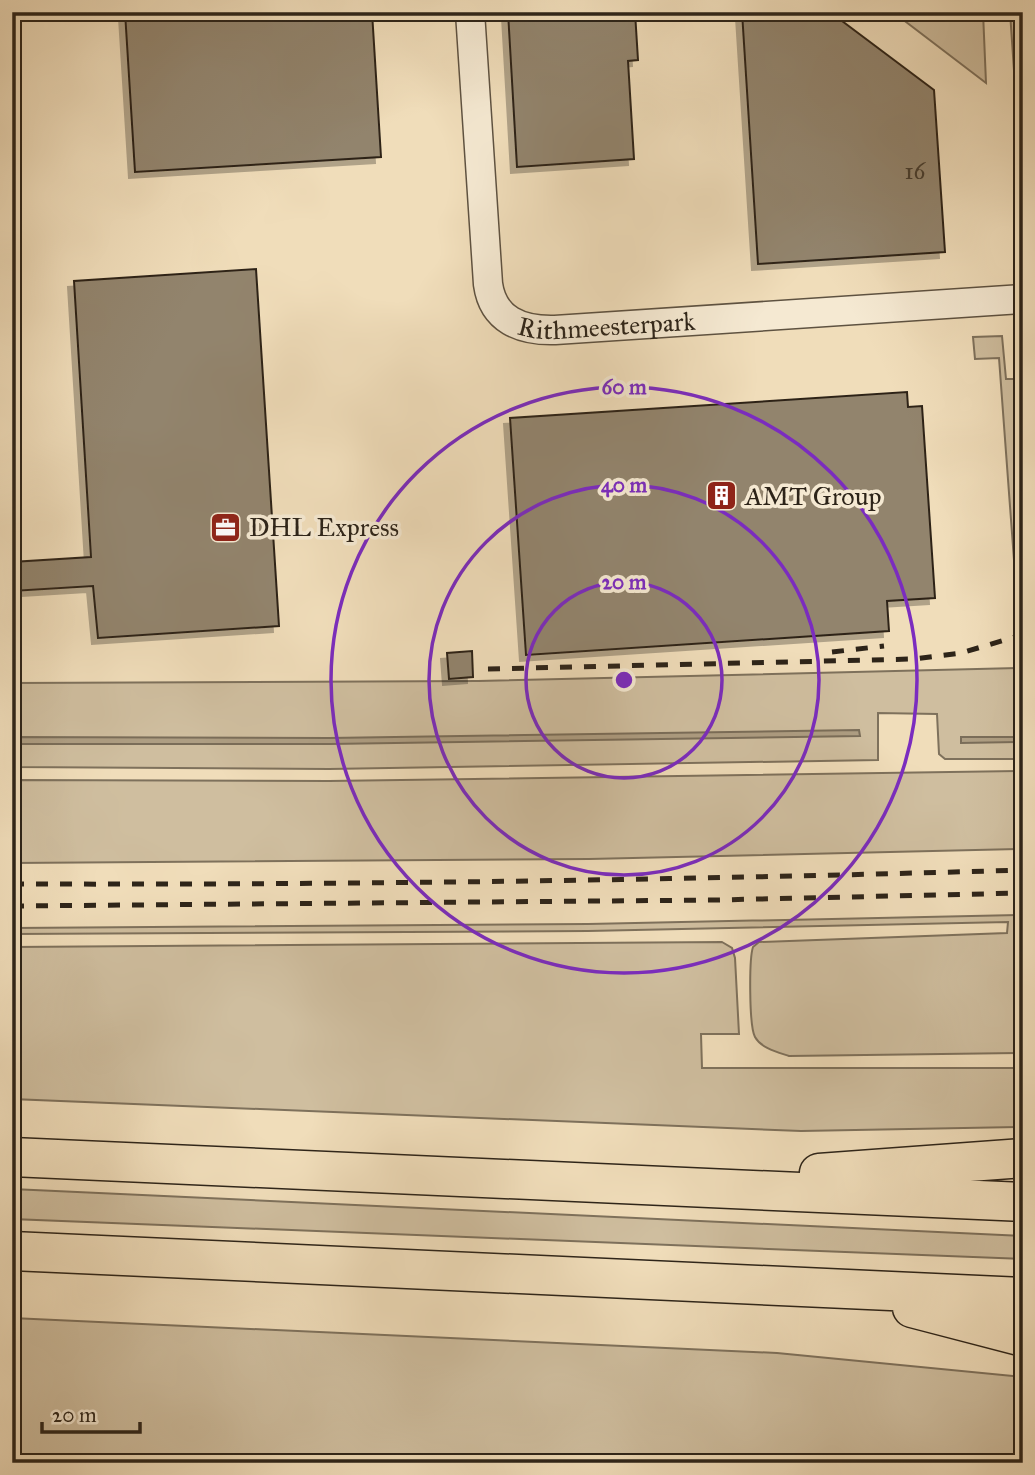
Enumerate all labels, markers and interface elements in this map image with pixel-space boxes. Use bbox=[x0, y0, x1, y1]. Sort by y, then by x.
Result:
house number: 16 bbox=[905, 157, 927, 185]
street label: Rithmeesterpark bbox=[515, 305, 697, 346]
text: 60 m bbox=[601, 374, 647, 400]
text: 40 m bbox=[601, 472, 647, 498]
building icon: AMT Group bbox=[705, 479, 739, 513]
place label: AMT Group bbox=[744, 480, 882, 512]
office icon: DHL Express bbox=[209, 510, 243, 544]
place label: DHL Express bbox=[249, 511, 399, 543]
text: 20 m bbox=[602, 569, 647, 595]
centre of rings bbox=[612, 668, 636, 692]
scale bar bbox=[42, 1391, 140, 1435]
text: 20 m bbox=[52, 1402, 97, 1428]

